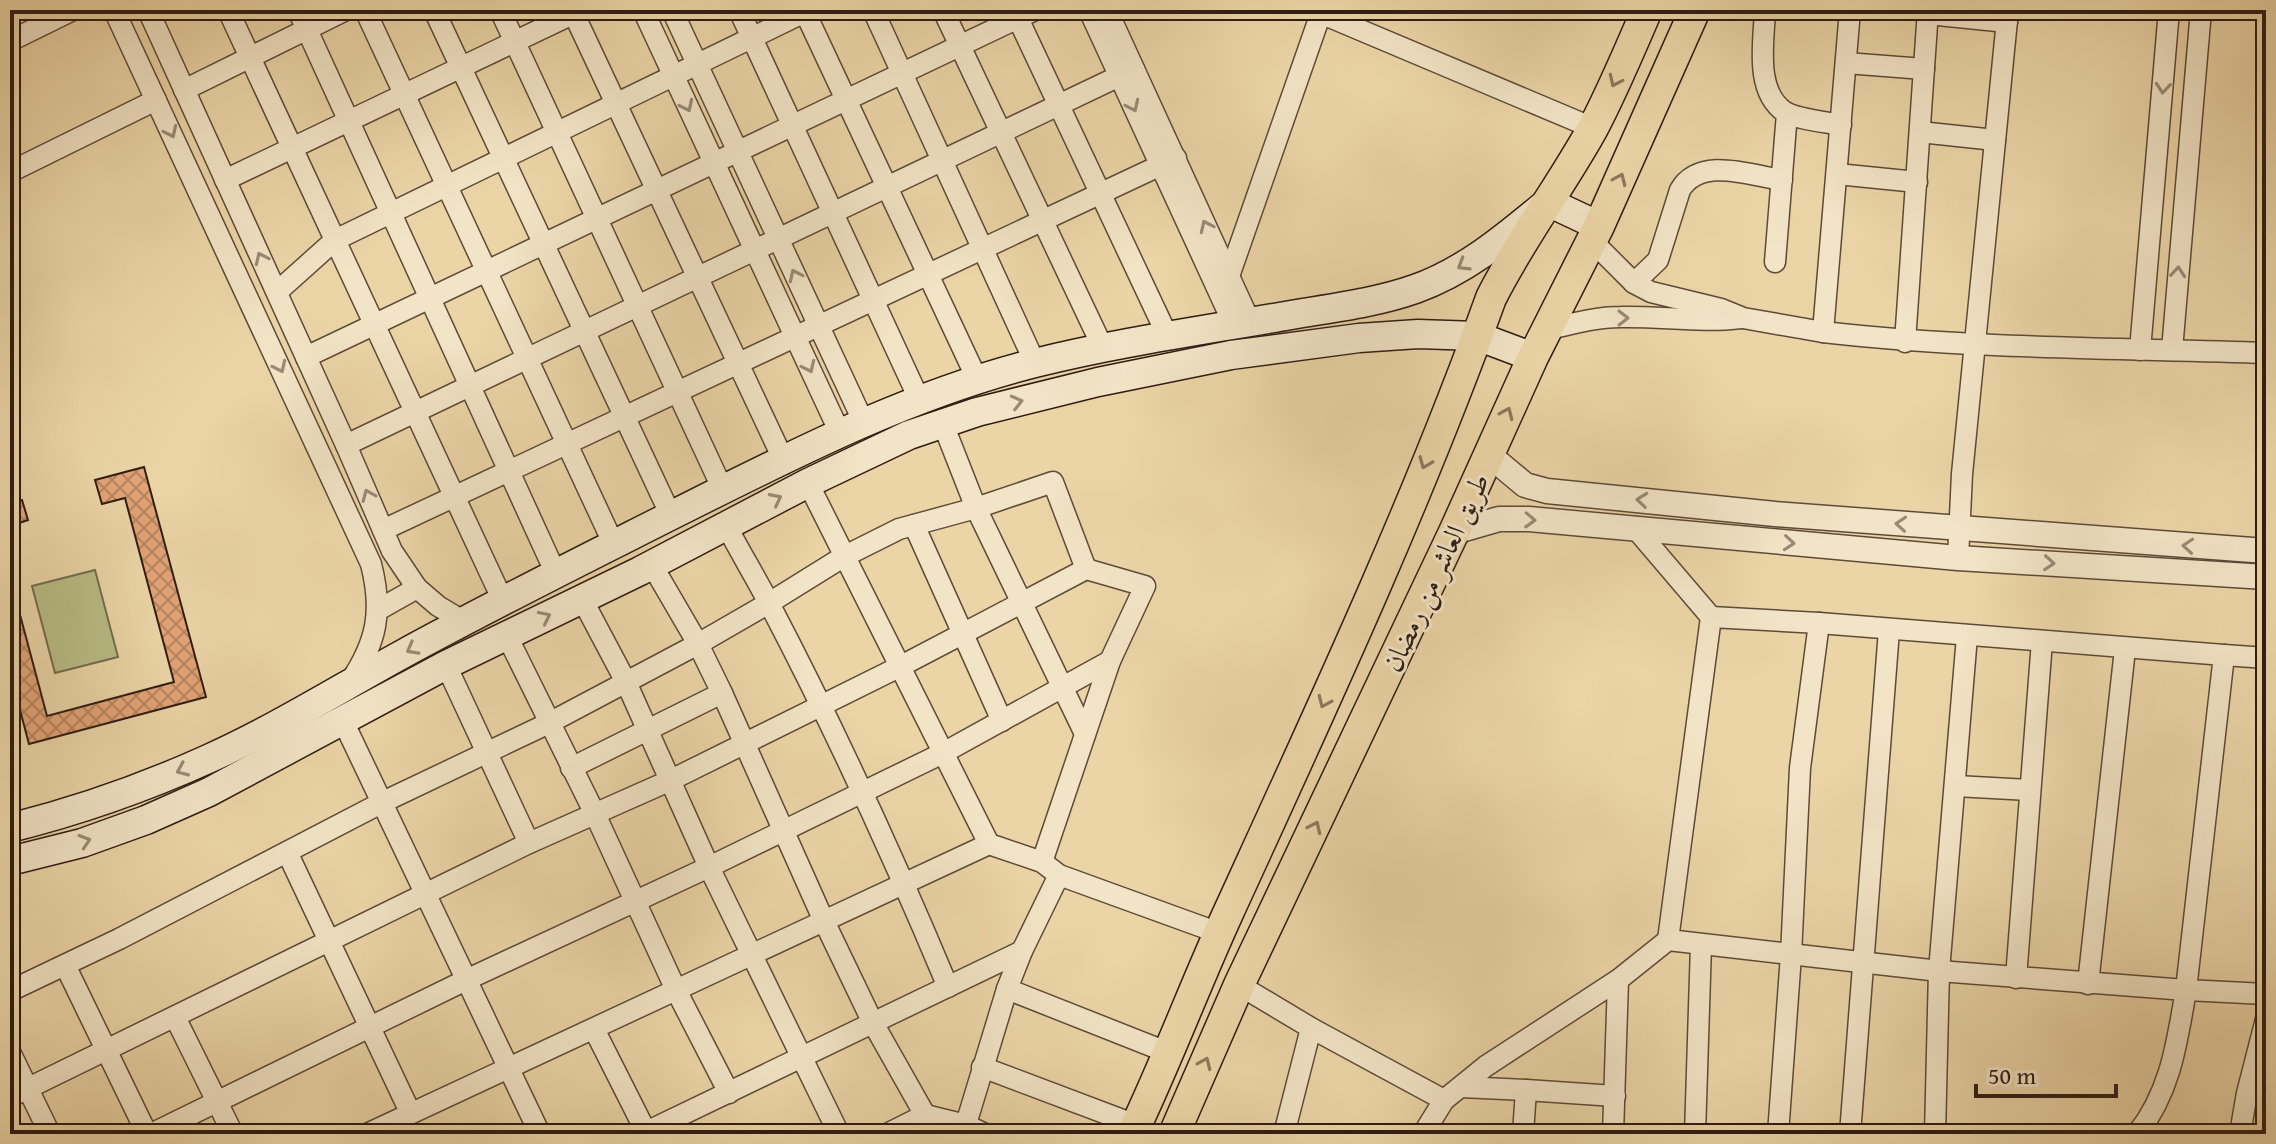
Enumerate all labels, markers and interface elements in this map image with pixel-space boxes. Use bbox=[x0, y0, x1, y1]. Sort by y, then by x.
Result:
one-way arrow bbox=[1609, 73, 1625, 87]
one-way arrow bbox=[2154, 82, 2171, 95]
one-way arrow bbox=[677, 98, 693, 112]
one-way arrow bbox=[1123, 98, 1139, 113]
one-way arrow bbox=[161, 123, 177, 138]
one-way arrow bbox=[1610, 173, 1626, 187]
one-way arrow bbox=[1200, 219, 1216, 234]
one-way arrow bbox=[255, 252, 271, 267]
one-way arrow bbox=[1457, 255, 1472, 271]
one-way arrow bbox=[2170, 265, 2187, 278]
one-way arrow bbox=[789, 268, 805, 283]
one-way arrow bbox=[1617, 309, 1630, 327]
one-way arrow bbox=[270, 359, 286, 374]
one-way arrow bbox=[799, 359, 815, 373]
one-way arrow bbox=[1010, 395, 1023, 412]
one-way arrow bbox=[1498, 407, 1514, 422]
one-way arrow bbox=[1419, 455, 1435, 469]
street label: طريق العاشر من رمضان bbox=[1371, 466, 1499, 678]
one-way arrow bbox=[362, 489, 378, 503]
one-way arrow bbox=[1635, 492, 1648, 509]
one-way arrow bbox=[768, 493, 783, 509]
one-way arrow bbox=[1524, 511, 1537, 528]
one-way arrow bbox=[1894, 516, 1907, 533]
one-way arrow bbox=[1783, 535, 1796, 552]
one-way arrow bbox=[2181, 537, 2194, 554]
one-way arrow bbox=[2043, 554, 2056, 571]
one-way arrow bbox=[537, 611, 551, 627]
one-way arrow bbox=[406, 639, 420, 654]
one-way arrow bbox=[1318, 694, 1334, 709]
one-way arrow bbox=[176, 760, 190, 776]
one-way arrow bbox=[1305, 820, 1321, 835]
one-way arrow bbox=[78, 834, 92, 850]
scale bar bbox=[1976, 1048, 2116, 1098]
one-way arrow bbox=[1196, 1056, 1212, 1071]
text: 50 m bbox=[1988, 1058, 2036, 1093]

